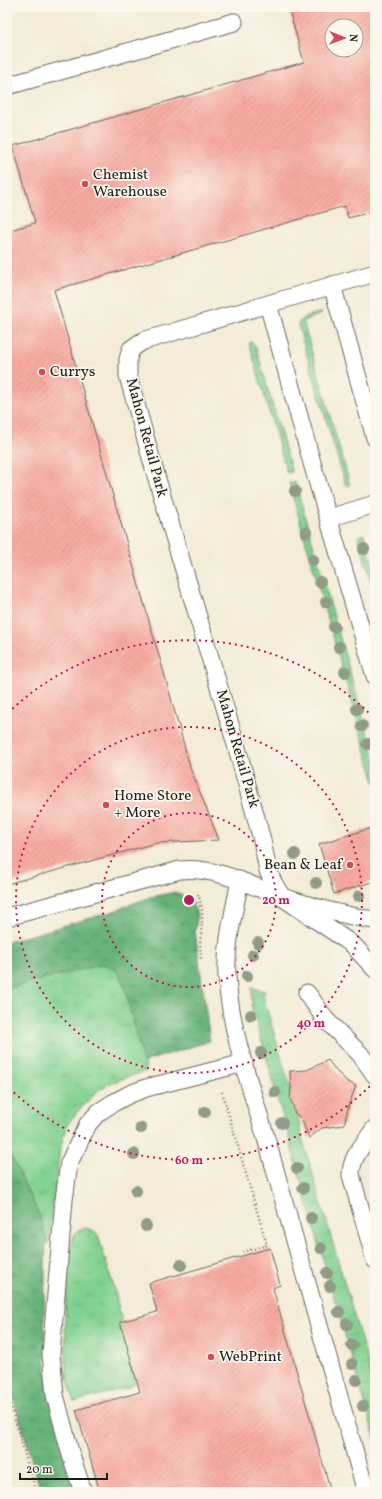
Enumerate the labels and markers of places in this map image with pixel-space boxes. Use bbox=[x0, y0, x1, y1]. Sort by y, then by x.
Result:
place label: Chemist Warehouse bbox=[93, 165, 167, 203]
marker: Chemist Warehouse bbox=[80, 179, 90, 189]
place label: Currys bbox=[50, 362, 95, 383]
marker: Currys bbox=[37, 367, 47, 377]
place label: Home Store + More bbox=[114, 786, 191, 824]
marker: Home Store + More bbox=[101, 800, 111, 810]
place label: Bean & Leaf bbox=[264, 855, 344, 876]
marker: Bean & Leaf bbox=[345, 860, 355, 870]
centre of rings bbox=[182, 893, 196, 907]
place label: WebPrint bbox=[219, 1347, 282, 1368]
marker: WebPrint bbox=[206, 1352, 216, 1362]

